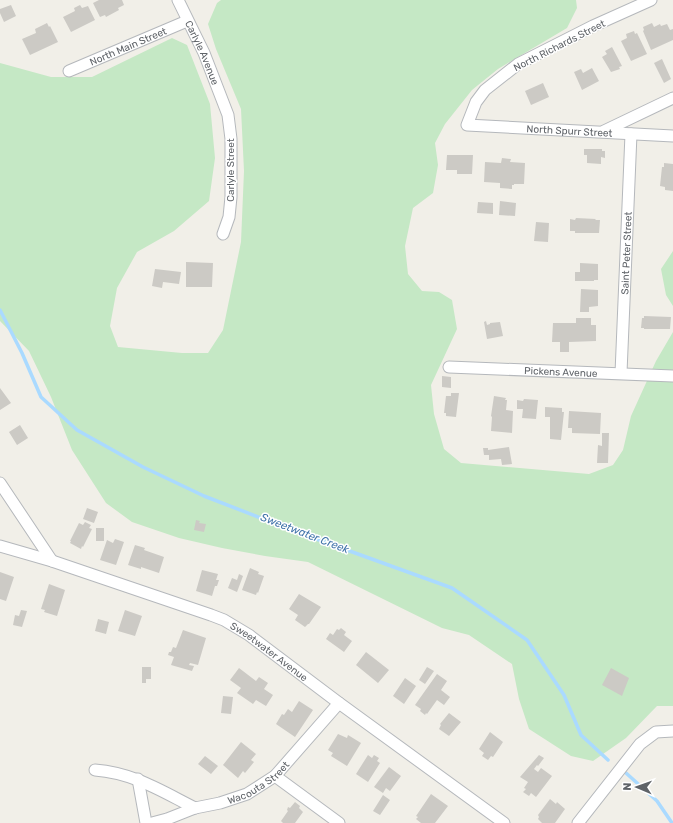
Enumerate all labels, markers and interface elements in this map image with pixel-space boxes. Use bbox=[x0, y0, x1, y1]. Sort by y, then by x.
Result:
street label: North Richards Street bbox=[512, 18, 607, 74]
street label: Carlyle Avenue bbox=[182, 19, 221, 87]
street label: North Main Street bbox=[88, 25, 169, 69]
street label: North Spurr Street bbox=[526, 123, 613, 140]
street label: Carlyle Street bbox=[225, 138, 237, 202]
street label: Saint Peter Street bbox=[619, 211, 635, 295]
street label: Pickens Avenue bbox=[524, 365, 598, 380]
water label: Sweetwater Creek bbox=[259, 511, 351, 556]
street label: Sweetwater Avenue bbox=[228, 620, 310, 684]
street label: Wacouta Street bbox=[226, 759, 292, 807]
north arrow bbox=[617, 767, 657, 807]
text: N bbox=[621, 782, 634, 791]

